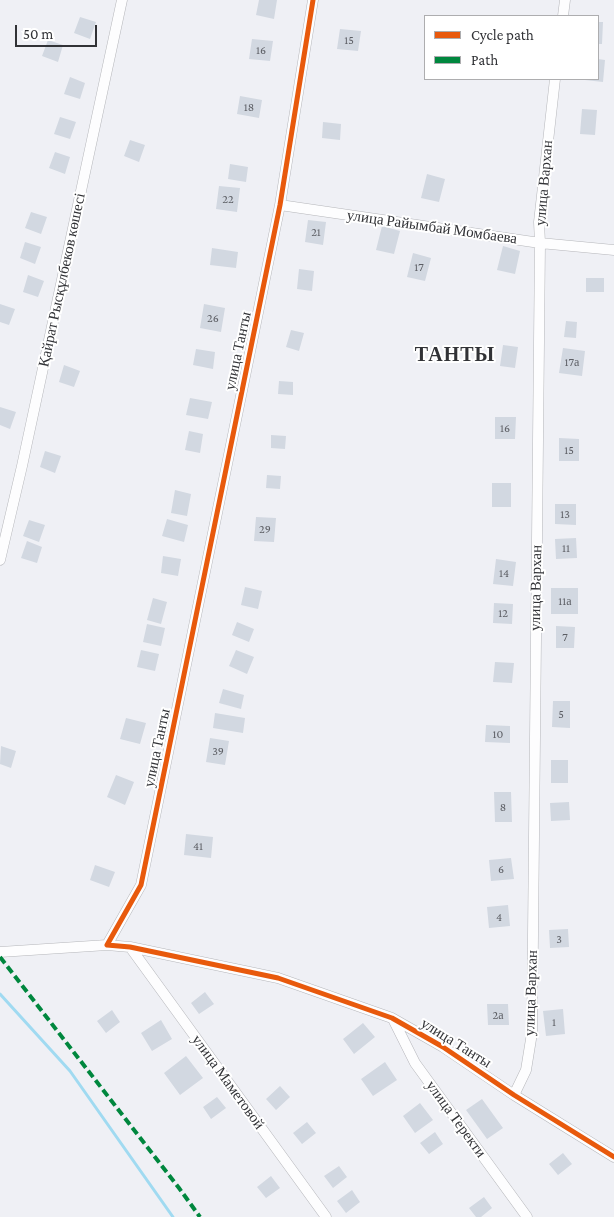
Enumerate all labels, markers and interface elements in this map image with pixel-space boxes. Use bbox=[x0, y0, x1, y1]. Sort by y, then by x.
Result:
scale bar bbox=[18, 15, 100, 47]
legend bbox=[424, 15, 599, 80]
text: 50 m bbox=[23, 26, 53, 42]
text: Cycle path bbox=[471, 27, 534, 43]
house number: 15 bbox=[344, 33, 354, 47]
house number: 16 bbox=[256, 43, 266, 57]
text: Path bbox=[471, 52, 498, 68]
house number: 18 bbox=[244, 100, 254, 114]
street label: улица Вархан bbox=[531, 139, 557, 227]
street label: Қайрат Рысқұлбеков көшесі bbox=[35, 191, 89, 369]
house number: 22 bbox=[222, 192, 234, 206]
street label: улица Райымбай Момбаева bbox=[346, 206, 518, 248]
house number: 21 bbox=[311, 225, 321, 239]
house number: 17 bbox=[414, 260, 424, 274]
street label: улица Танты bbox=[221, 310, 255, 392]
house number: 26 bbox=[207, 311, 219, 325]
district label: ТАНТЫ bbox=[414, 343, 496, 367]
house number: 17а bbox=[565, 355, 579, 369]
house number: 16 bbox=[500, 421, 510, 435]
house number: 15 bbox=[564, 443, 574, 457]
house number: 13 bbox=[560, 507, 570, 521]
house number: 29 bbox=[259, 522, 271, 536]
house number: 11 bbox=[562, 541, 570, 555]
street label: улица Вархан bbox=[526, 545, 546, 631]
house number: 14 bbox=[499, 566, 509, 580]
house number: 11а bbox=[558, 594, 572, 608]
house number: 12 bbox=[498, 606, 508, 620]
house number: 7 bbox=[562, 630, 568, 644]
street label: улица Танты bbox=[140, 707, 174, 789]
house number: 5 bbox=[558, 707, 564, 721]
house number: 10 bbox=[493, 727, 503, 741]
house number: 39 bbox=[212, 744, 224, 758]
house number: 8 bbox=[500, 800, 506, 814]
house number: 41 bbox=[193, 839, 203, 853]
house number: 6 bbox=[498, 862, 504, 876]
house number: 4 bbox=[496, 910, 502, 924]
house number: 3 bbox=[556, 932, 562, 946]
street label: улица Вархан bbox=[521, 950, 541, 1036]
house number: 2а bbox=[492, 1008, 504, 1022]
street label: улица Танты bbox=[417, 1014, 495, 1072]
house number: 1 bbox=[552, 1015, 556, 1029]
street label: улица Маметовой bbox=[188, 1031, 268, 1133]
street label: улица Теректи bbox=[422, 1077, 490, 1161]

